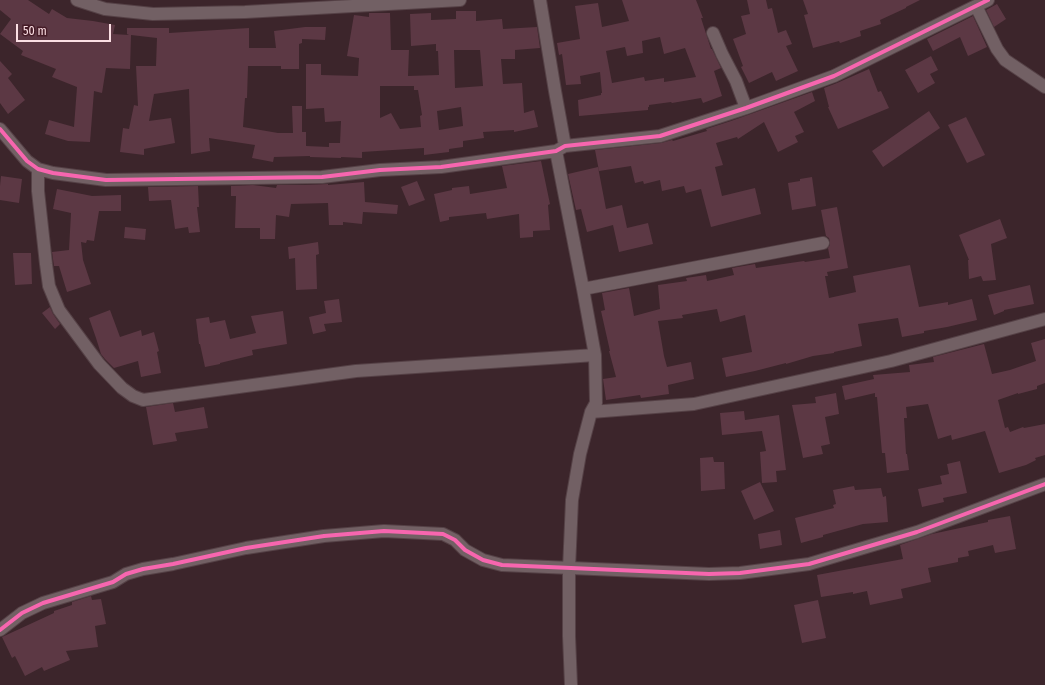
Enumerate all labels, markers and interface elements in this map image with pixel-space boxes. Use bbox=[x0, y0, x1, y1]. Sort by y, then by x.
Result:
scale bar bbox=[18, 16, 113, 42]
text: 50 m bbox=[23, 24, 47, 38]

